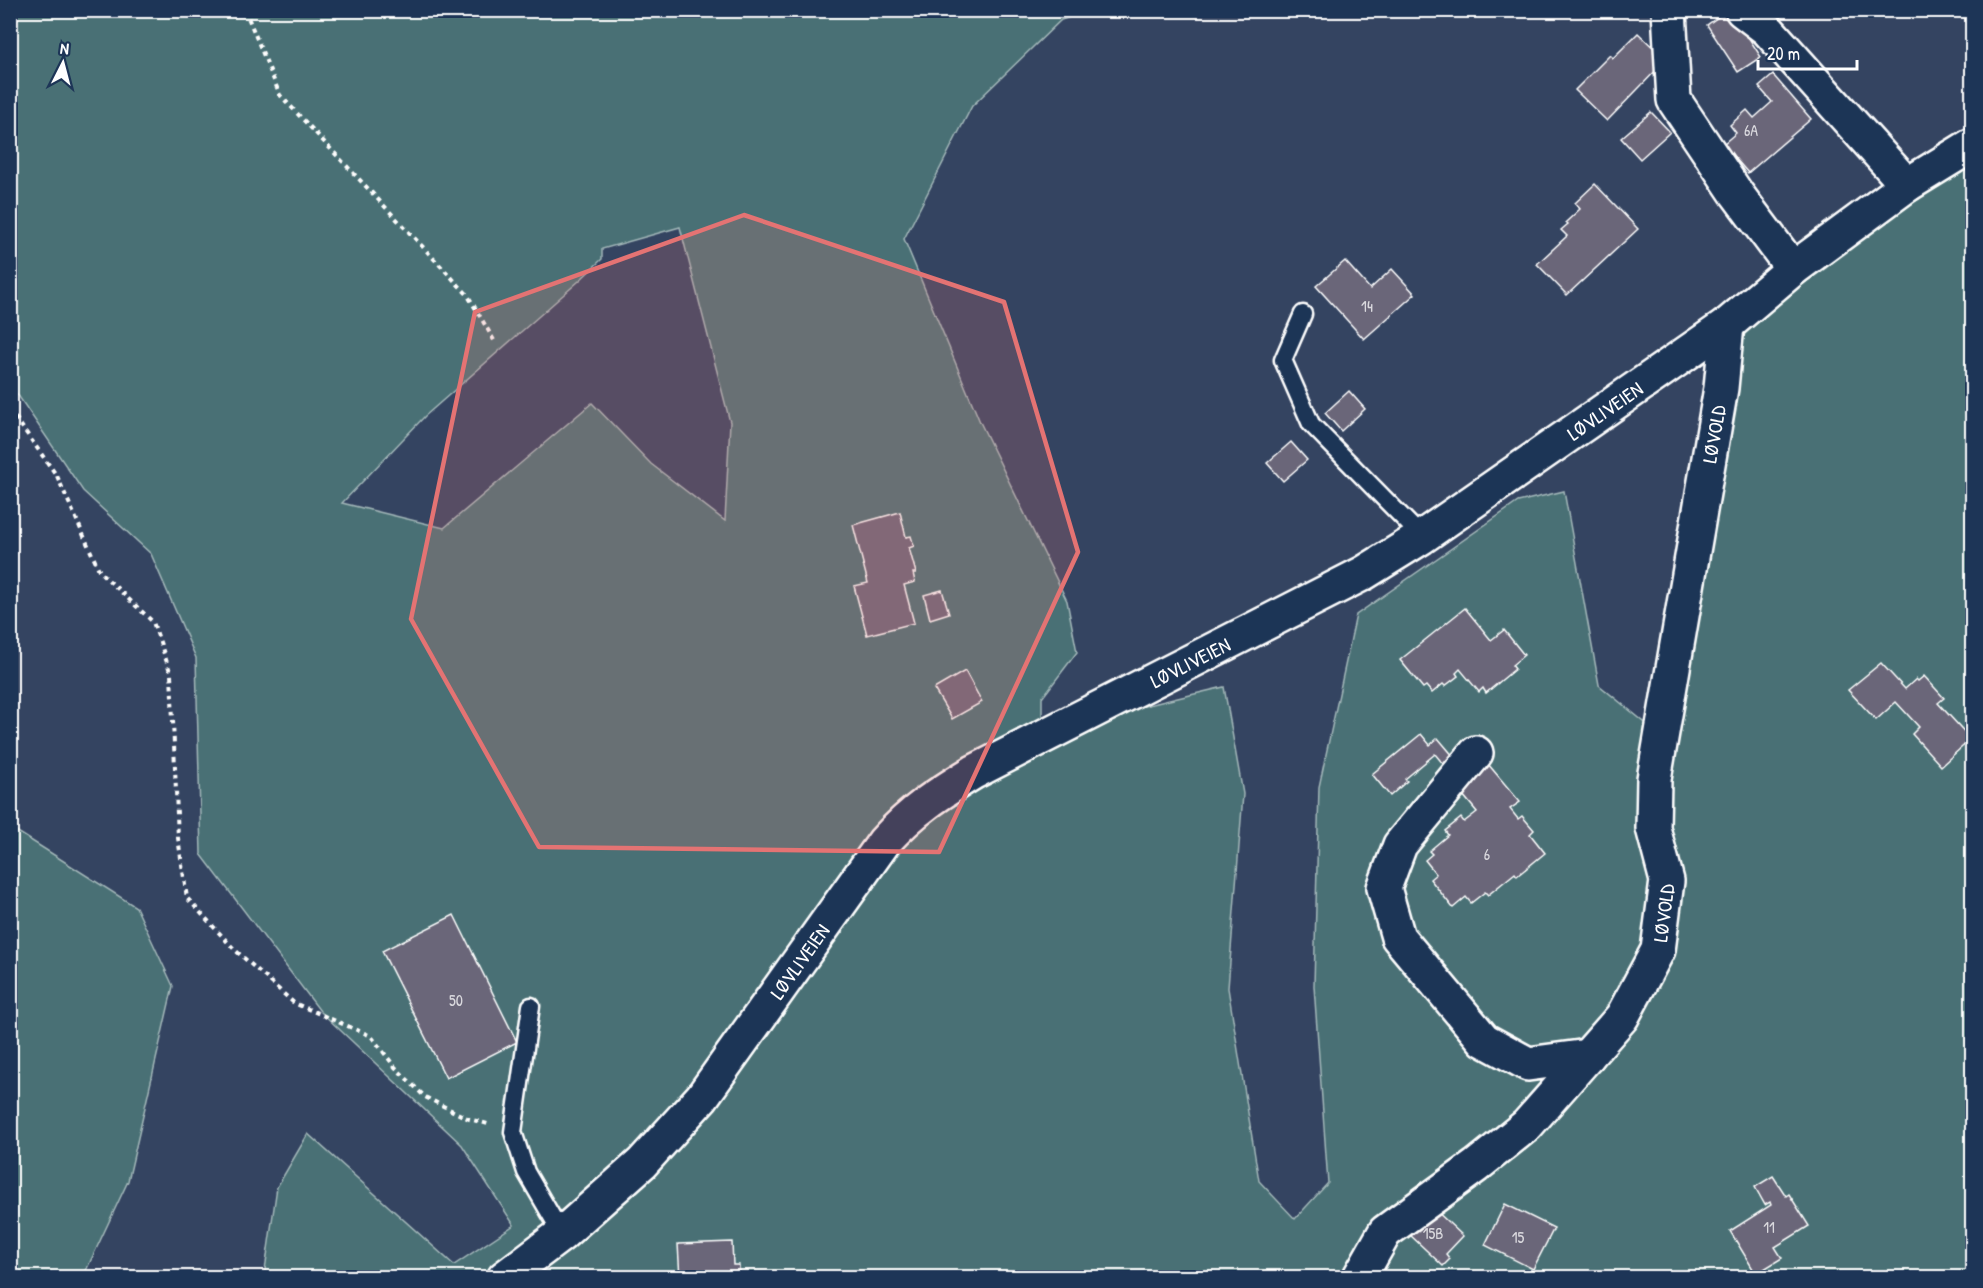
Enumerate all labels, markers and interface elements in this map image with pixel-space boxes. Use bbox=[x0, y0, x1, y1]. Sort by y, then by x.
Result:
north arrow bbox=[33, 33, 93, 93]
scale bar bbox=[1758, 33, 1857, 71]
text: N bbox=[59, 37, 70, 60]
text: 20 m bbox=[1767, 41, 1800, 66]
house number: 6A bbox=[1744, 119, 1758, 141]
house number: 14 bbox=[1361, 295, 1373, 317]
street label: LØVLIVEIEN bbox=[1561, 374, 1648, 446]
street label: LØVOLD bbox=[1695, 403, 1731, 465]
street label: LØVLIVEIEN bbox=[1145, 630, 1234, 694]
house number: 6 bbox=[1484, 843, 1490, 865]
street label: LØVOLD bbox=[1646, 882, 1680, 943]
street label: LØVLIVEIEN bbox=[763, 918, 835, 1004]
house number: 50 bbox=[449, 989, 463, 1011]
house number: 11 bbox=[1763, 1216, 1775, 1238]
house number: 15B bbox=[1423, 1222, 1443, 1244]
house number: 15 bbox=[1512, 1226, 1525, 1248]

